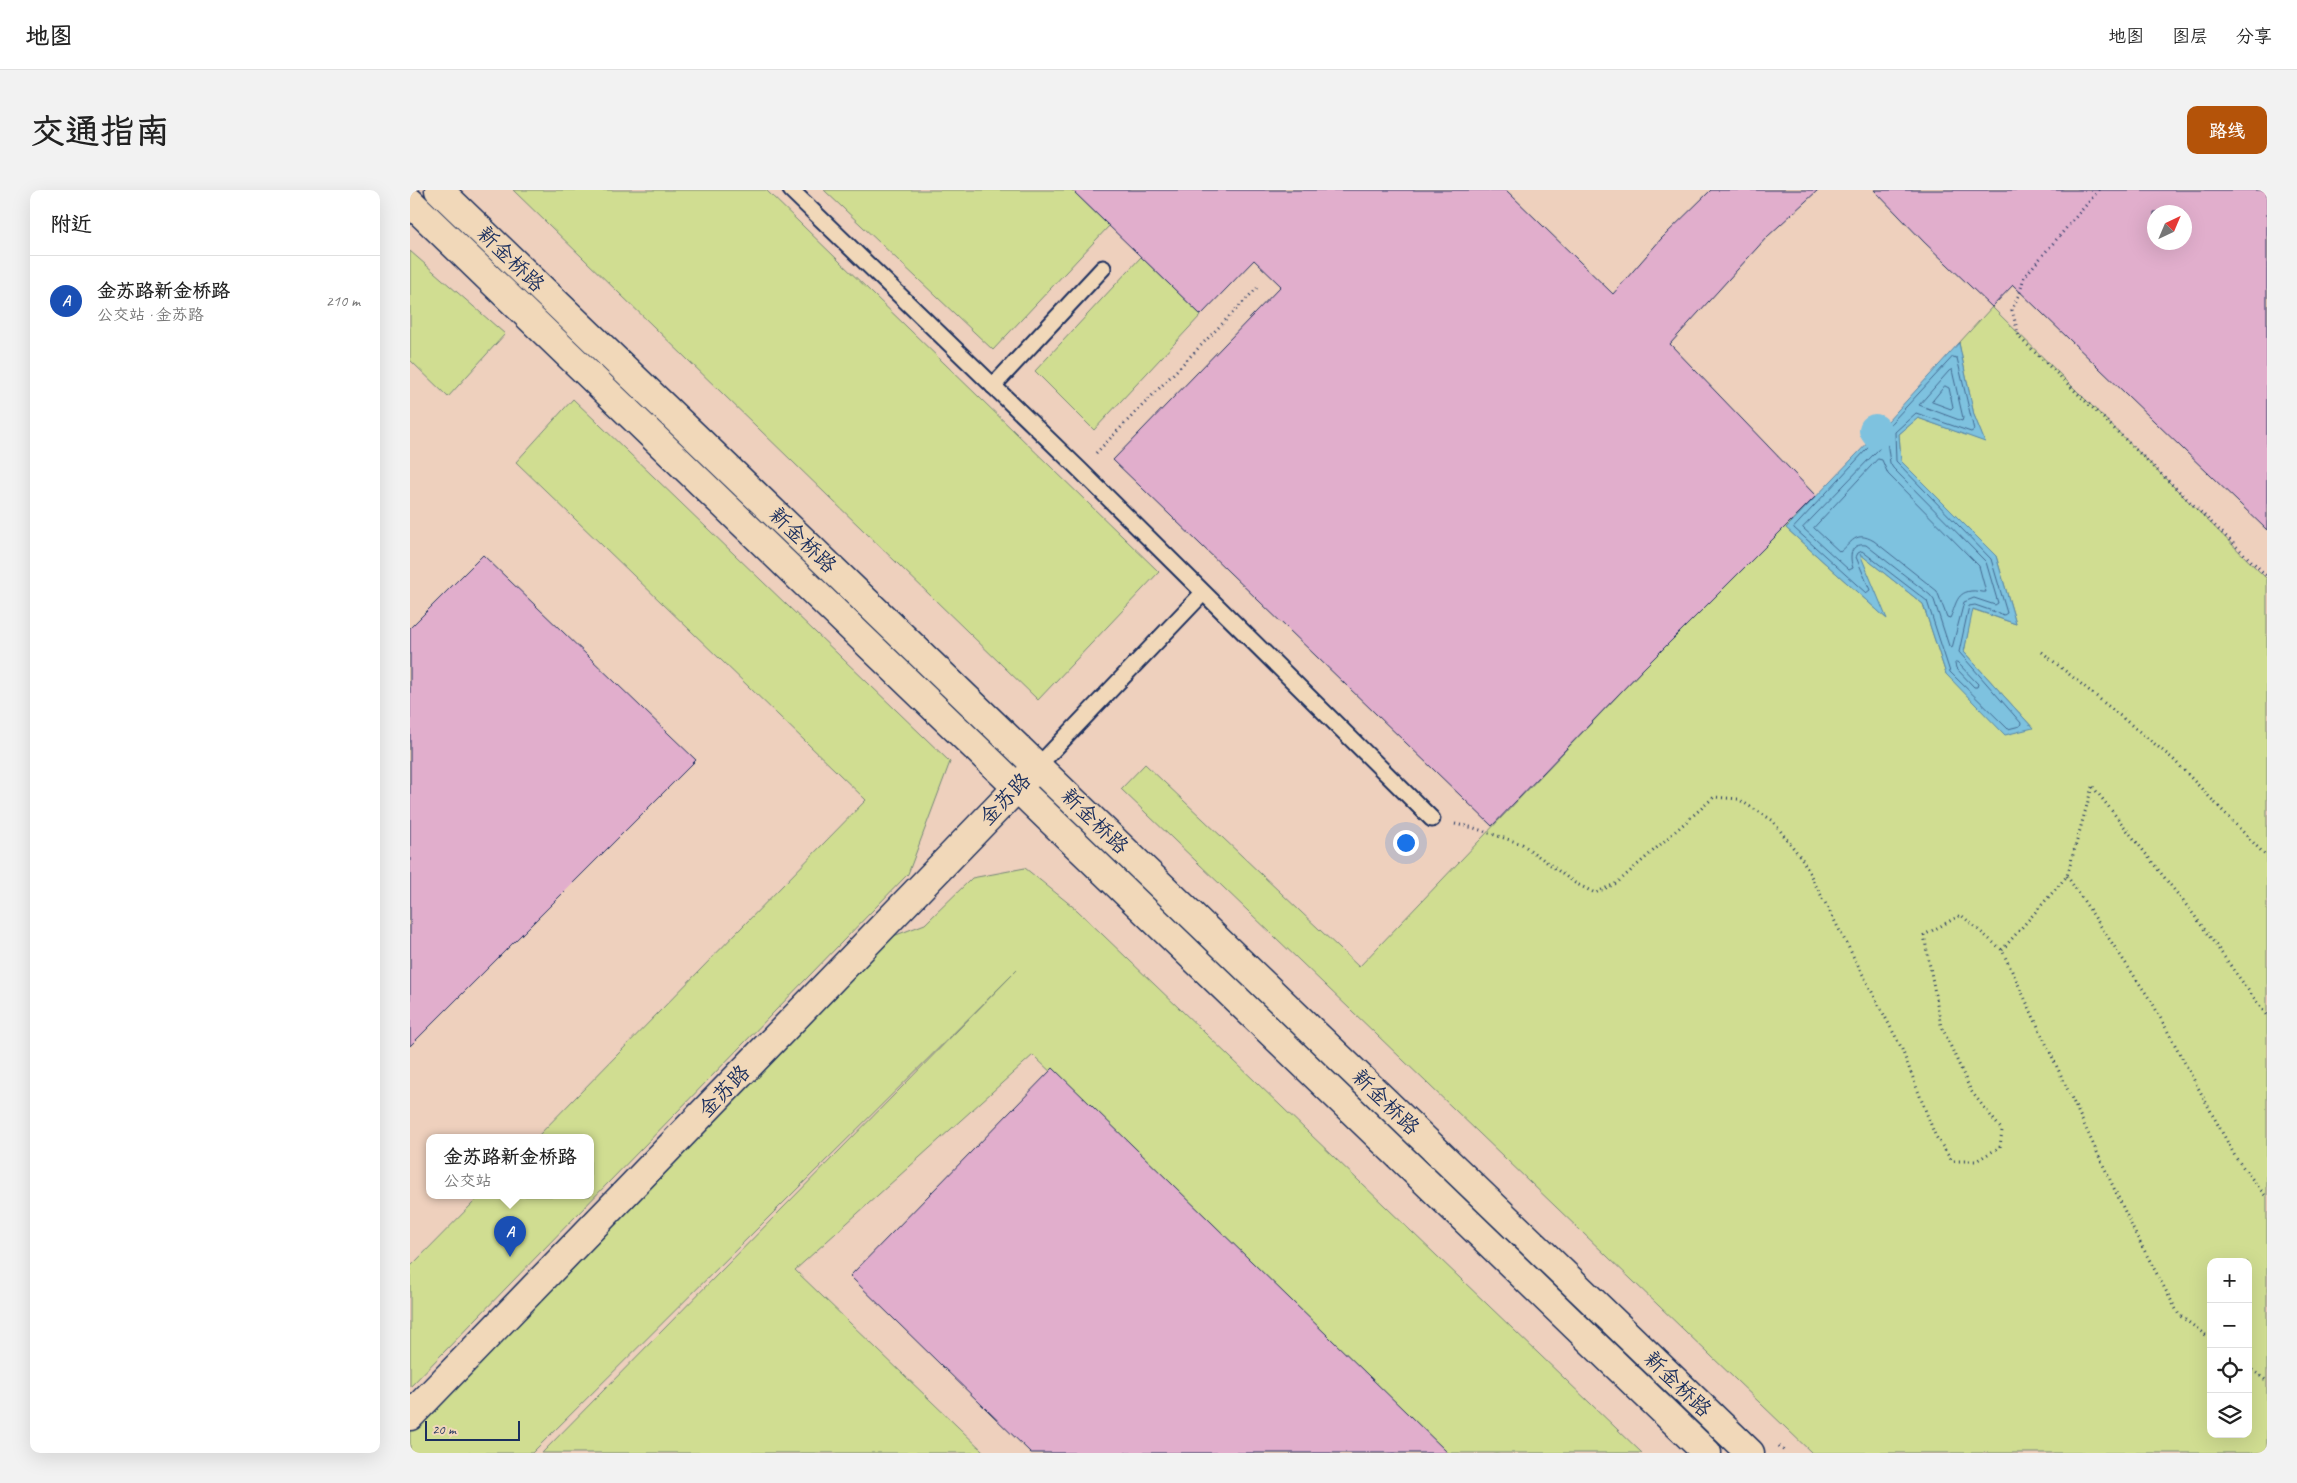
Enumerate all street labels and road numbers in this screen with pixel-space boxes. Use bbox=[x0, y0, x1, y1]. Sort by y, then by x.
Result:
street label: 新金桥路 bbox=[472, 220, 550, 298]
street label: 新金桥路 bbox=[764, 501, 842, 579]
street label: 金苏路 bbox=[974, 767, 1036, 831]
street label: 新金桥路 bbox=[1056, 782, 1134, 860]
street label: 金苏路 bbox=[693, 1059, 755, 1123]
street label: 新金桥路 bbox=[1347, 1063, 1425, 1141]
street label: 新金桥路 bbox=[1639, 1345, 1717, 1423]

